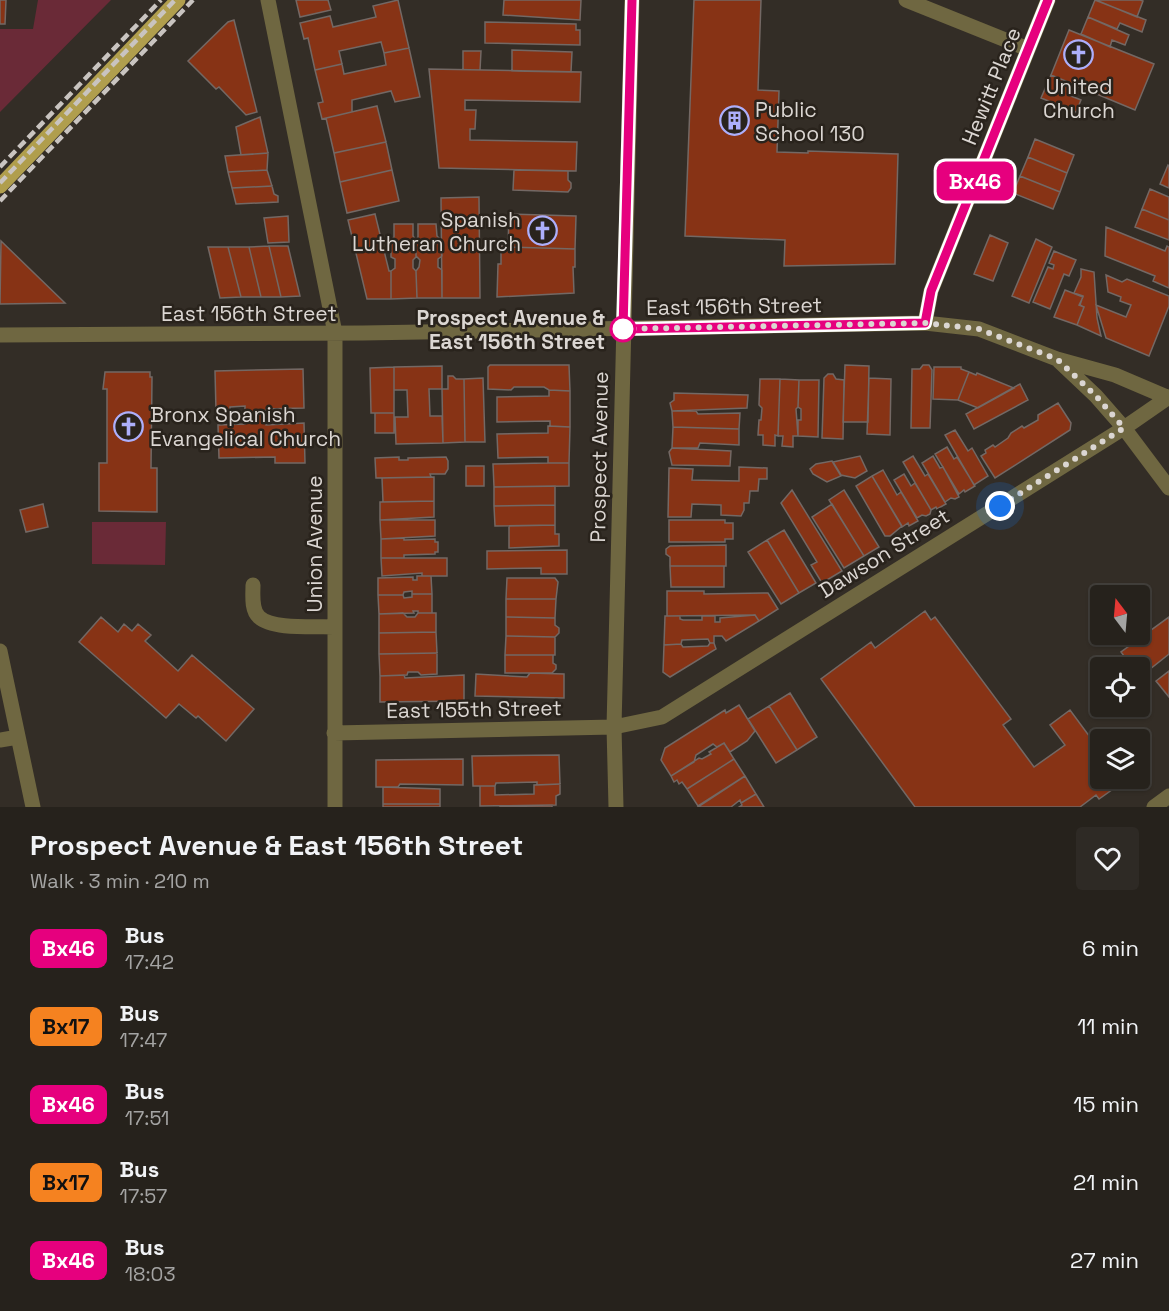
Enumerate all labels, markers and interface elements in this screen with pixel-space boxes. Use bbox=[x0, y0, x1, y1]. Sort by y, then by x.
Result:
street label: Hewitt Place bbox=[955, 23, 1027, 149]
church icon: United Church bbox=[1063, 39, 1095, 71]
place label: United Church bbox=[1043, 73, 1115, 124]
place label: Public School 130 bbox=[755, 96, 865, 147]
building icon: Public School 130 bbox=[718, 105, 750, 137]
line badge: Bx46 bbox=[933, 162, 1017, 201]
text: Bx46 bbox=[949, 168, 1001, 195]
place label: Spanish Lutheran Church bbox=[352, 206, 521, 257]
church icon: Spanish Lutheran Church bbox=[526, 215, 558, 247]
street label: East 156th Street bbox=[646, 291, 822, 321]
street label: East 156th Street bbox=[161, 300, 337, 327]
place label: Prospect Avenue & East 156th Street bbox=[416, 304, 606, 355]
marker: Prospect Avenue & East 156th Street bbox=[610, 316, 636, 342]
street label: Prospect Avenue bbox=[584, 371, 614, 543]
place label: Bronx Spanish Evangelical Church bbox=[150, 401, 341, 452]
church icon: Bronx Spanish Evangelical Church bbox=[113, 410, 145, 442]
street label: Union Avenue bbox=[301, 475, 328, 613]
your location bbox=[985, 491, 1015, 521]
street label: Dawson Street bbox=[814, 502, 954, 604]
north arrow bbox=[1090, 585, 1150, 645]
map controls bbox=[1090, 585, 1150, 789]
button: locate bbox=[1090, 657, 1150, 717]
street label: East 155th Street bbox=[386, 694, 562, 724]
button: layers bbox=[1090, 729, 1150, 789]
text: Prospect Avenue & East 156th Street bbox=[30, 827, 523, 863]
button: heart bbox=[1076, 827, 1139, 890]
text: Walk · 3 min · 210 m bbox=[30, 868, 210, 894]
text: Bus bbox=[125, 921, 164, 949]
text: 6 min bbox=[1082, 934, 1139, 962]
text: Bx46 bbox=[42, 935, 95, 962]
text: 17:42 bbox=[125, 949, 174, 975]
text: Bus bbox=[120, 999, 159, 1027]
text: 11 min bbox=[1077, 1012, 1139, 1040]
text: Bx17 bbox=[42, 1013, 90, 1040]
text: 17:47 bbox=[120, 1027, 167, 1053]
text: Bus bbox=[125, 1077, 164, 1105]
text: 15 min bbox=[1073, 1090, 1139, 1118]
text: Bx46 bbox=[42, 1091, 95, 1118]
text: 17:51 bbox=[125, 1105, 169, 1131]
text: Bus bbox=[120, 1155, 159, 1183]
text: 21 min bbox=[1073, 1168, 1139, 1196]
text: Bx17 bbox=[42, 1169, 90, 1196]
text: 17:57 bbox=[120, 1183, 167, 1209]
text: Bus bbox=[125, 1233, 164, 1261]
text: 27 min bbox=[1070, 1246, 1139, 1274]
text: Bx46 bbox=[42, 1247, 95, 1274]
text: 18:03 bbox=[125, 1261, 176, 1287]

